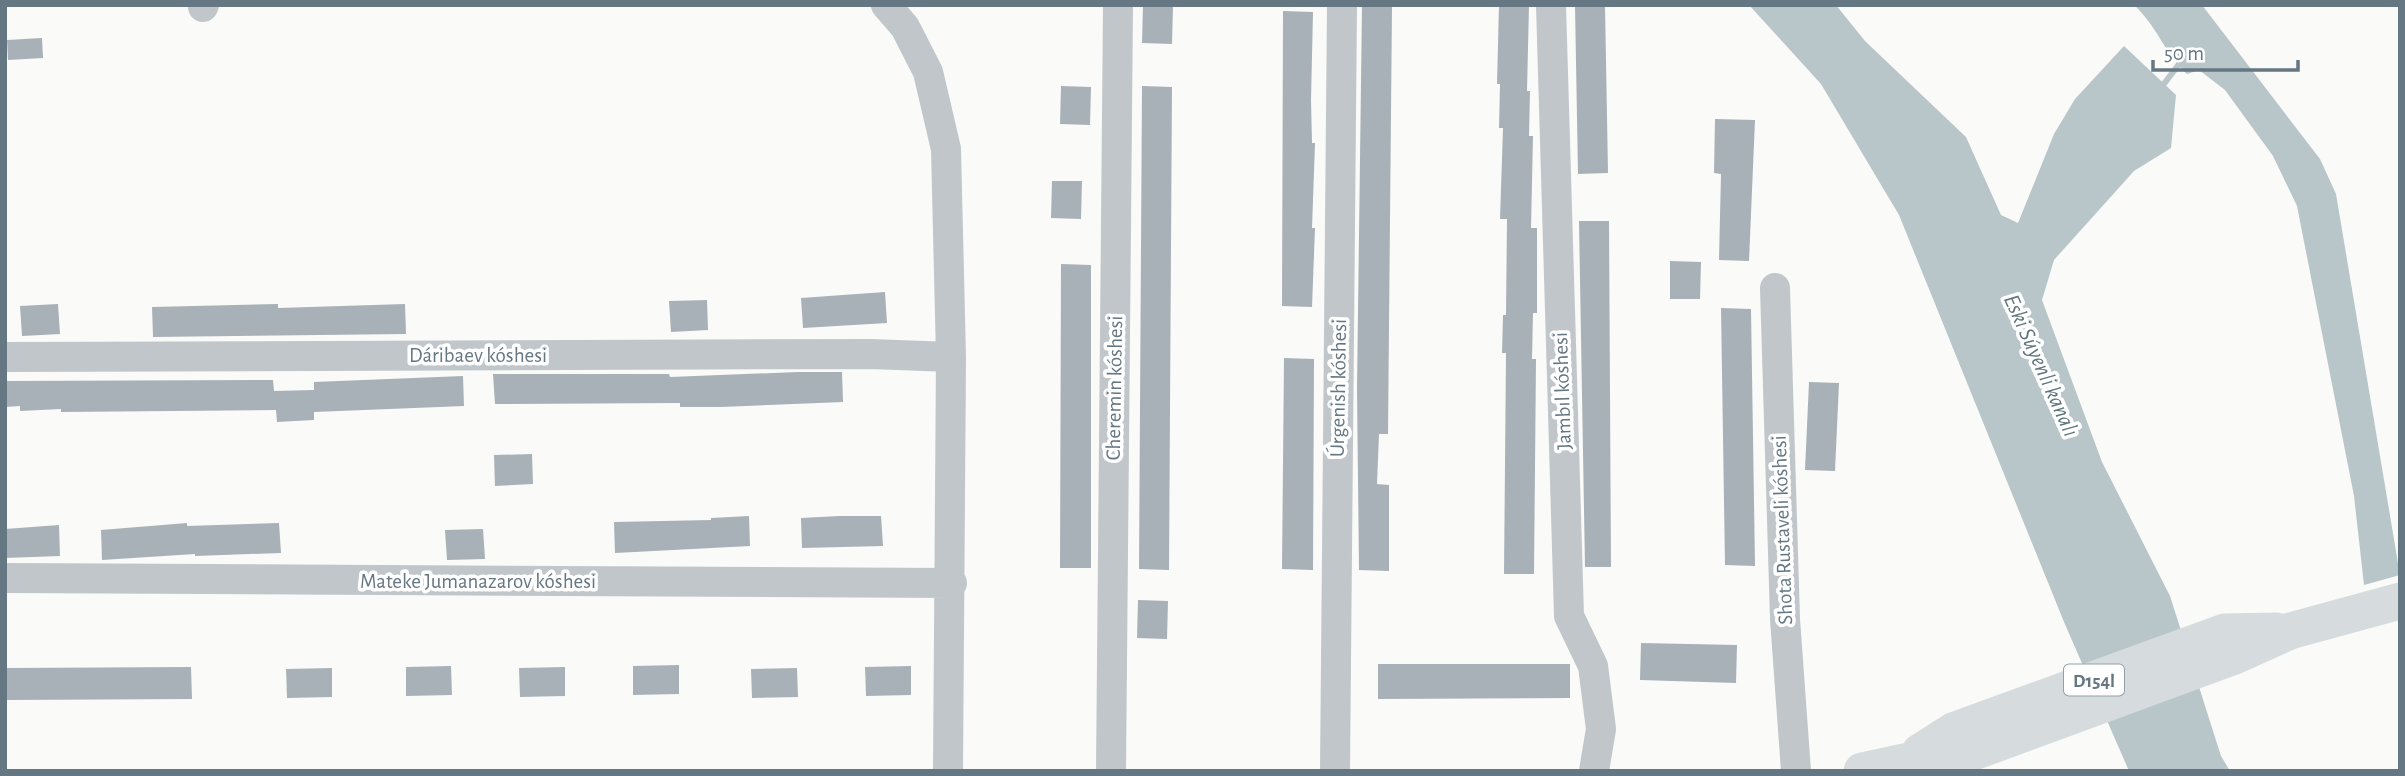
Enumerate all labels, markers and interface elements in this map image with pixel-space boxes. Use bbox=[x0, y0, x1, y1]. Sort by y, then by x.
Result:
scale bar bbox=[2153, 28, 2298, 72]
text: 50 m bbox=[2164, 43, 2204, 64]
water label: Eski Súyenli kanalı bbox=[1999, 291, 2082, 440]
street label: Cheremin kóshesi bbox=[1103, 315, 1126, 461]
street label: Úrgenish kóshesi bbox=[1325, 319, 1350, 457]
street label: Jambıl kóshesi bbox=[1550, 332, 1575, 450]
street label: Dáribaev kóshesi bbox=[409, 345, 547, 366]
street label: Shota Rustaveli kóshesi bbox=[1769, 435, 1796, 625]
street label: Mateke Jumanazarov kóshesi bbox=[360, 571, 596, 592]
road number: D154l bbox=[2064, 664, 2124, 695]

